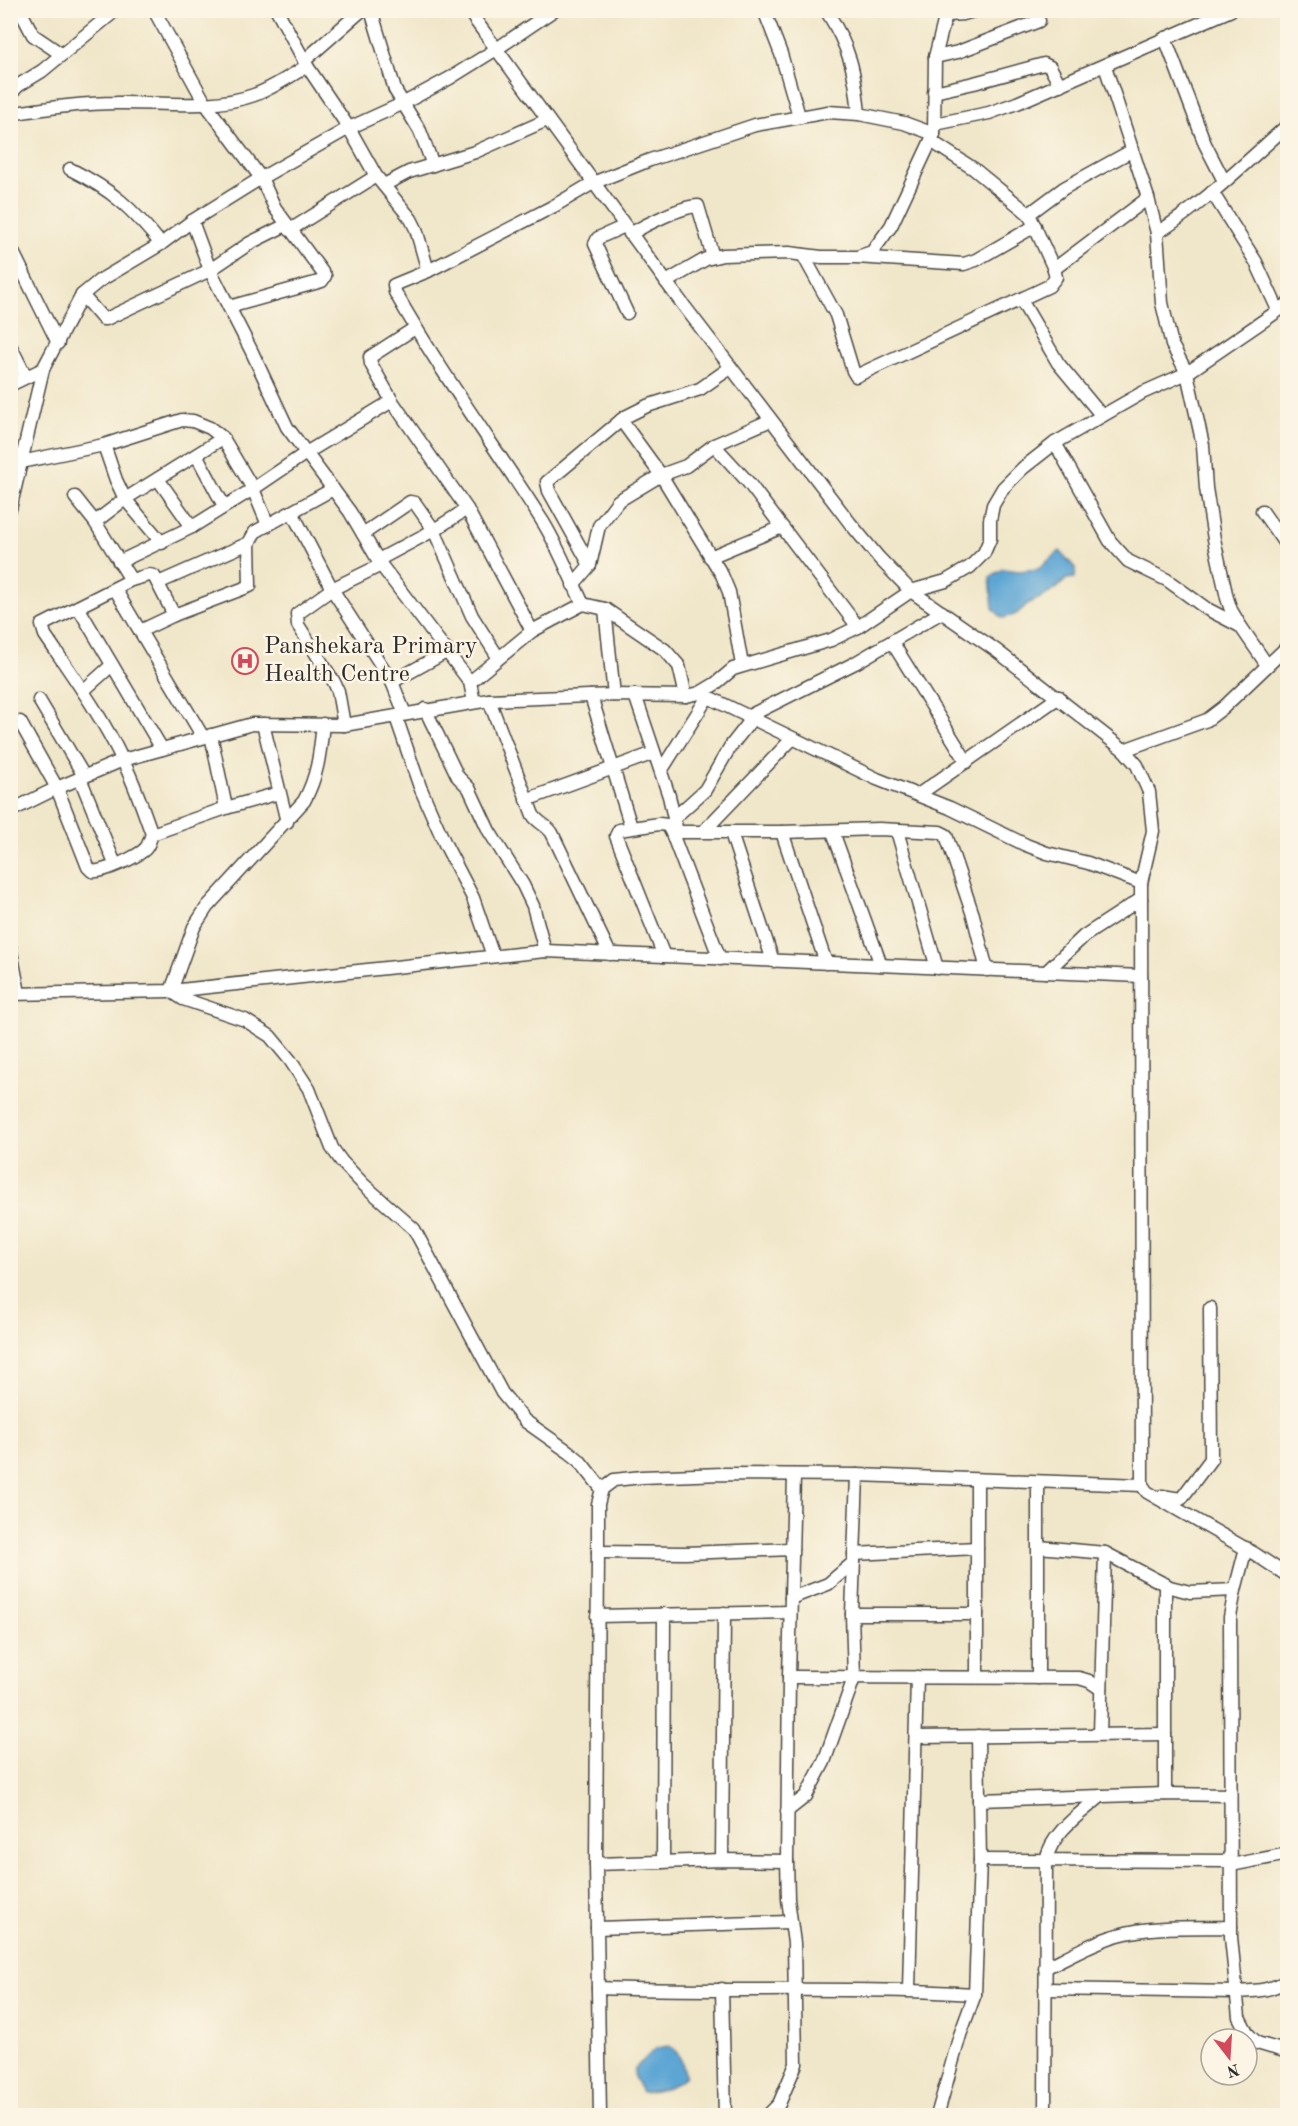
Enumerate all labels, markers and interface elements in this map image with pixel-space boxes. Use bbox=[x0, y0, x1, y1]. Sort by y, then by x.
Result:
place label: Panshekara Primary Health Centre bbox=[264, 635, 478, 687]
hospital icon: Panshekara Primary Health Centre bbox=[230, 646, 260, 676]
north arrow bbox=[1199, 2027, 1259, 2087]
text: N bbox=[1224, 2060, 1241, 2079]

